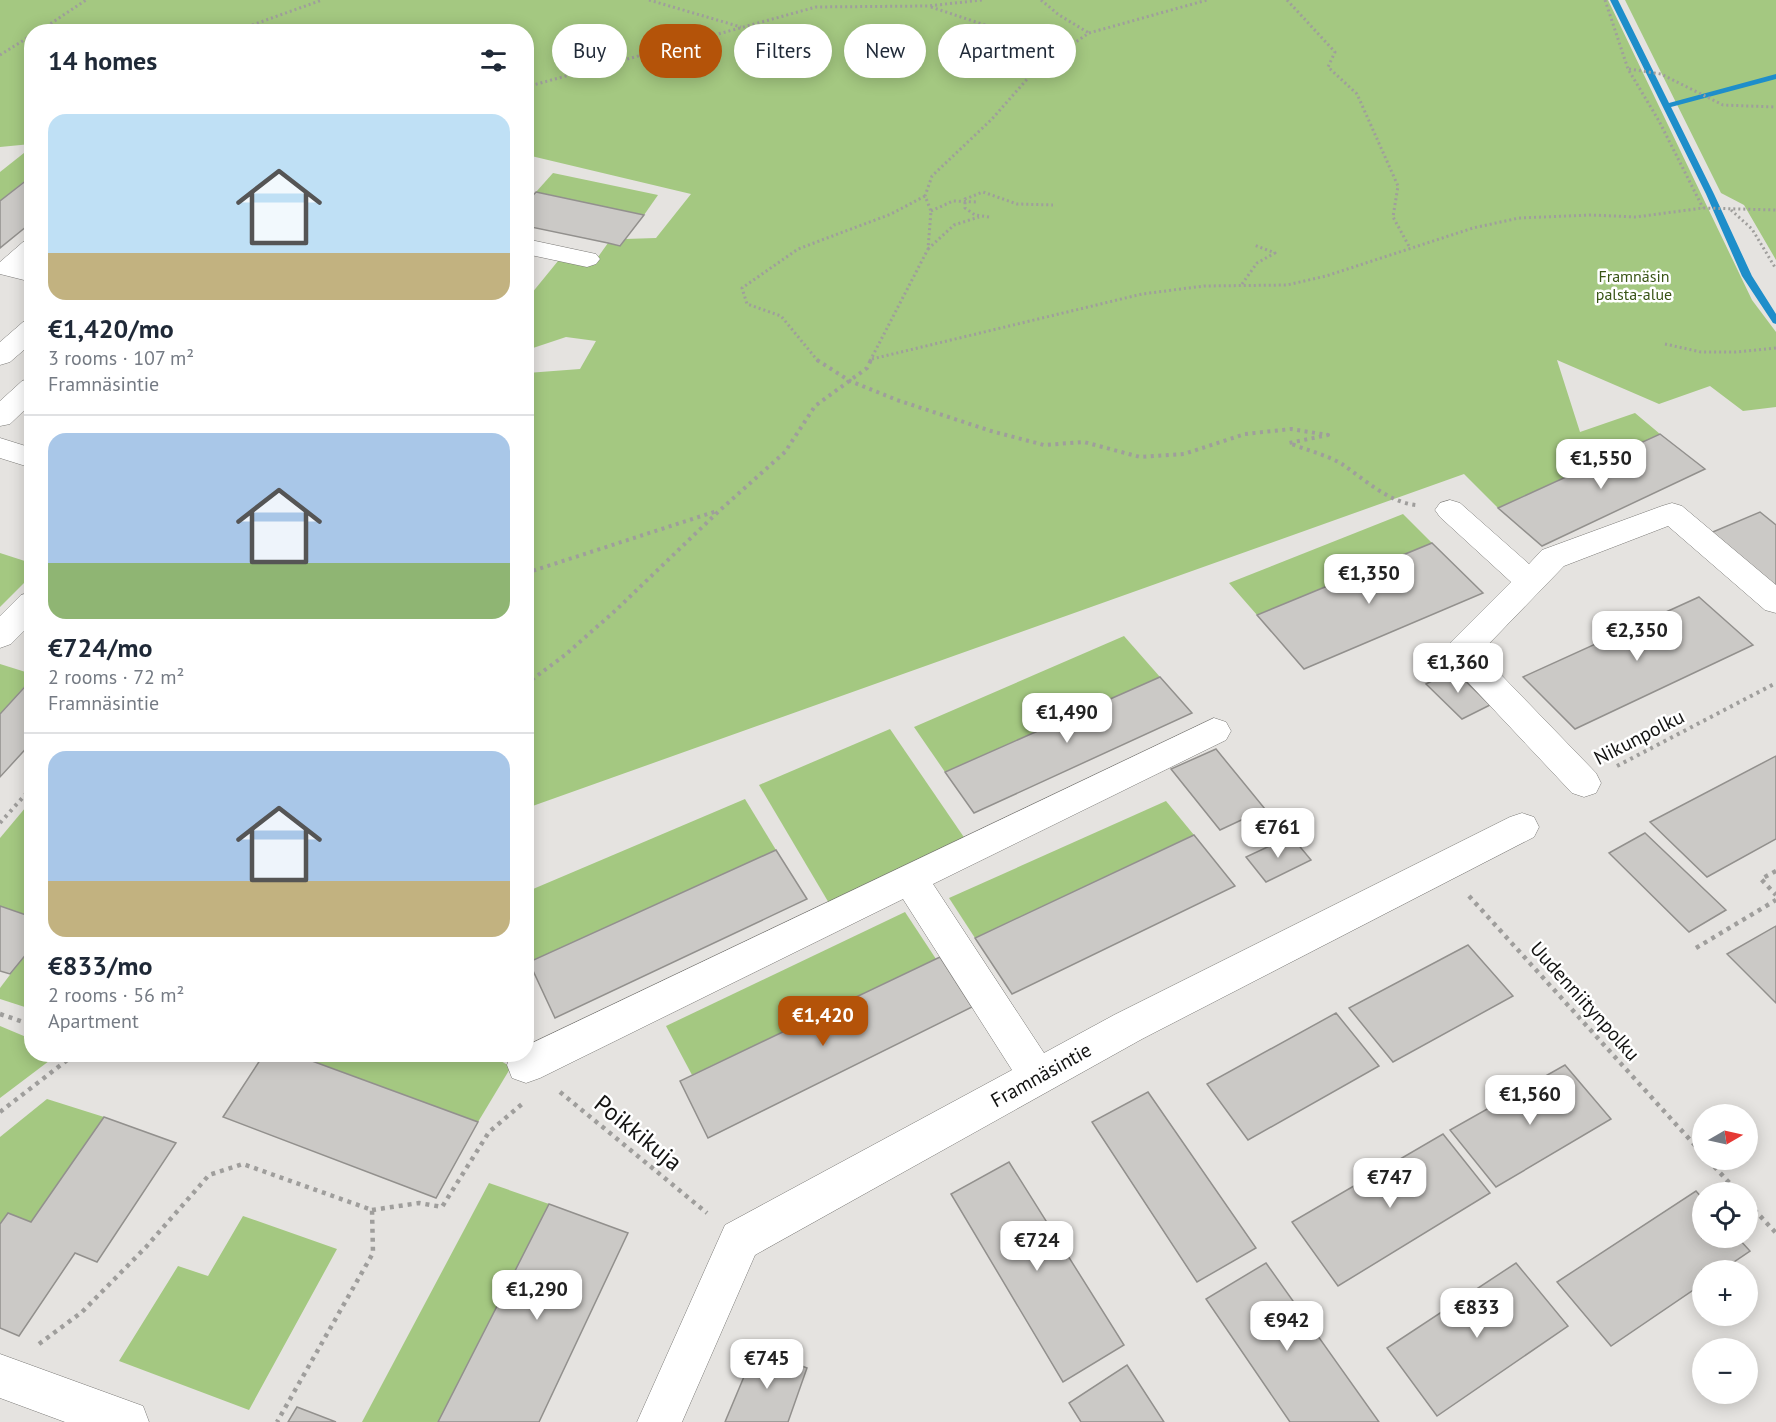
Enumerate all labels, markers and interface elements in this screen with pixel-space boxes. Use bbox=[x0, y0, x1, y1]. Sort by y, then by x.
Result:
chip: Buy bbox=[552, 24, 627, 78]
chip: Rent bbox=[639, 24, 722, 78]
chip: Filters bbox=[734, 24, 832, 78]
chip: New bbox=[844, 24, 926, 78]
chip: Apartment bbox=[938, 24, 1076, 78]
text: 14 homes bbox=[48, 44, 157, 77]
icon: filters bbox=[477, 44, 510, 77]
icon: home bbox=[225, 153, 333, 261]
park label: Framnäsin palsta-alue bbox=[1596, 266, 1672, 304]
text: €1,420/mo bbox=[48, 312, 174, 345]
text: 3 rooms · 107 m² bbox=[48, 345, 194, 371]
text: Framnäsintie bbox=[48, 371, 159, 397]
pin: €1,550 bbox=[1552, 439, 1650, 490]
text: €1,550 bbox=[1570, 445, 1632, 471]
icon: home bbox=[225, 472, 333, 580]
pin: €1,350 bbox=[1320, 554, 1418, 605]
text: €1,350 bbox=[1338, 560, 1400, 586]
pin: €2,350 bbox=[1588, 611, 1686, 662]
text: €2,350 bbox=[1606, 617, 1668, 643]
text: €724/mo bbox=[48, 631, 152, 664]
pin: €1,360 bbox=[1409, 643, 1507, 694]
text: €1,360 bbox=[1427, 649, 1489, 675]
text: 2 rooms · 72 m² bbox=[48, 664, 184, 690]
text: Framnäsintie bbox=[48, 690, 159, 716]
pin: €1,490 bbox=[1018, 693, 1116, 744]
text: €1,490 bbox=[1036, 699, 1098, 725]
street label: Nikunpolku bbox=[1589, 703, 1689, 771]
icon: home bbox=[225, 790, 333, 898]
pin: €761 bbox=[1242, 808, 1314, 859]
text: €761 bbox=[1255, 814, 1301, 840]
street label: Uudenniitynpolku bbox=[1524, 936, 1646, 1066]
text: €833/mo bbox=[48, 949, 152, 982]
text: 2 rooms · 56 m² bbox=[48, 982, 184, 1008]
pin: €1,420 bbox=[774, 996, 872, 1047]
text: €1,420 bbox=[792, 1002, 854, 1028]
text: Apartment bbox=[48, 1008, 139, 1034]
street label: Framnäsintie bbox=[986, 1037, 1096, 1113]
pin: €1,560 bbox=[1481, 1075, 1579, 1126]
text: €1,560 bbox=[1499, 1081, 1561, 1107]
street label: Poikkikuja bbox=[588, 1088, 688, 1177]
north arrow bbox=[1692, 1104, 1758, 1170]
map controls bbox=[1692, 1104, 1758, 1404]
pin: €747 bbox=[1354, 1158, 1426, 1209]
text: €747 bbox=[1367, 1164, 1413, 1190]
button: locate bbox=[1692, 1182, 1758, 1248]
pin: €724 bbox=[1001, 1221, 1073, 1272]
text: €724 bbox=[1014, 1227, 1060, 1253]
button: + bbox=[1692, 1260, 1758, 1326]
pin: €1,290 bbox=[488, 1270, 586, 1321]
text: €1,290 bbox=[506, 1276, 568, 1302]
pin: €833 bbox=[1441, 1288, 1513, 1339]
text: €833 bbox=[1454, 1294, 1500, 1320]
pin: €942 bbox=[1251, 1301, 1323, 1352]
text: €942 bbox=[1264, 1307, 1310, 1333]
button: − bbox=[1692, 1338, 1758, 1404]
pin: €745 bbox=[731, 1339, 803, 1390]
text: €745 bbox=[744, 1345, 790, 1371]

